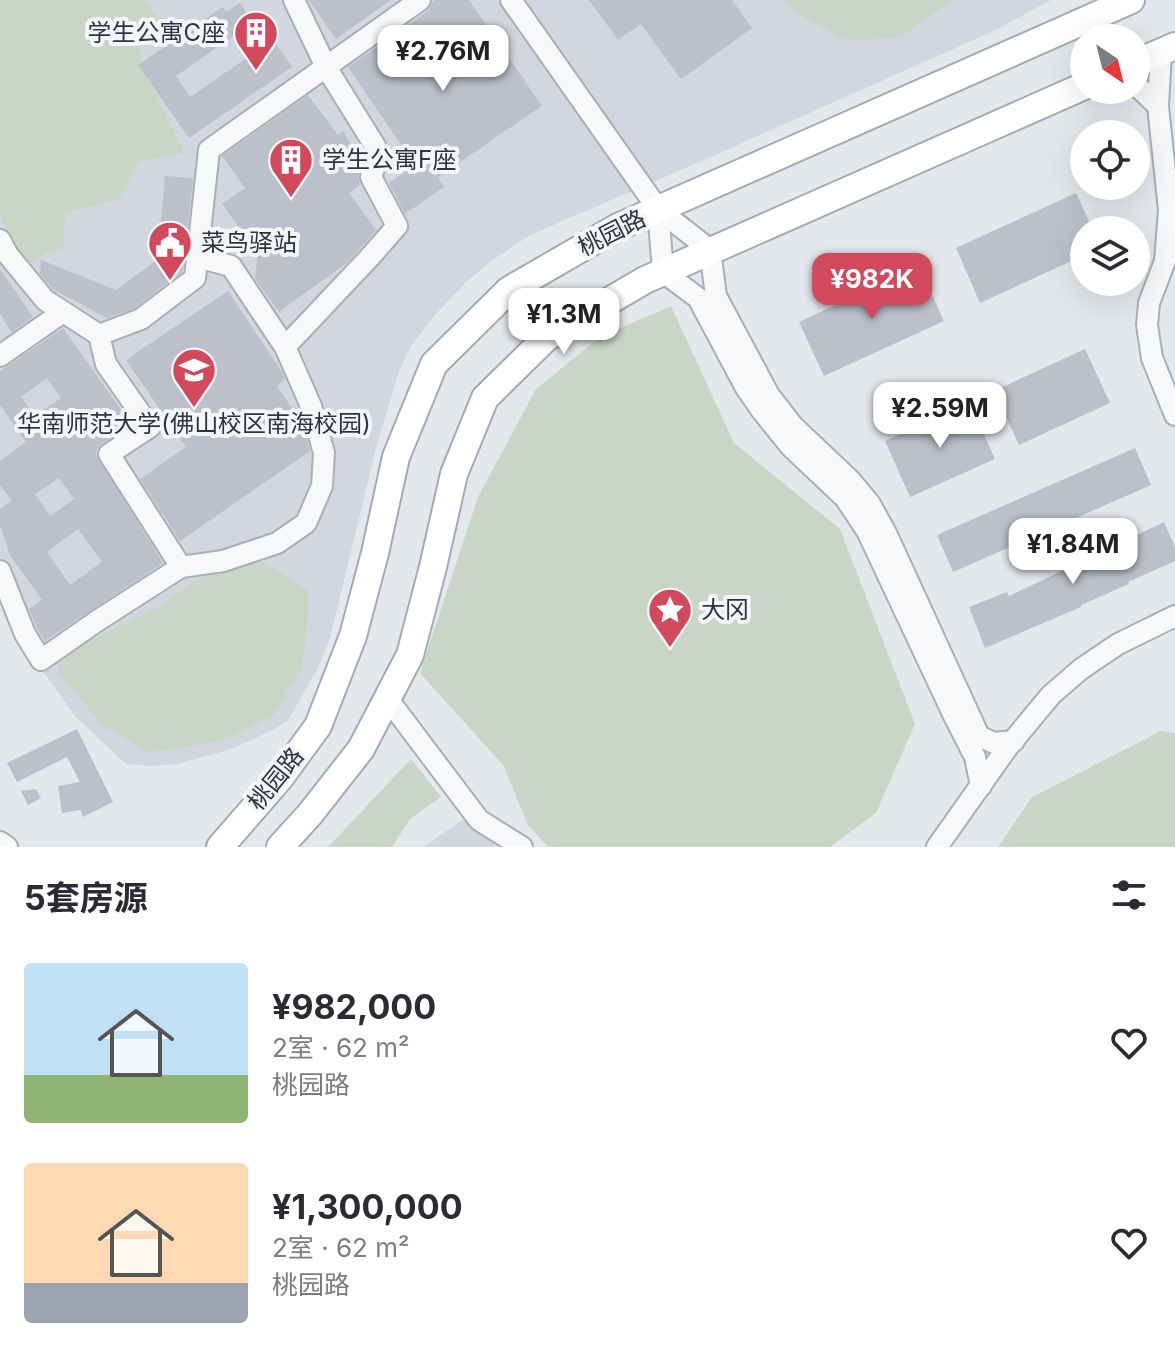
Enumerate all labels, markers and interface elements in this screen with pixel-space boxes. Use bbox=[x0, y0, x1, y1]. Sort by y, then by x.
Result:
building icon: 学生公寓C座 bbox=[232, 9, 280, 72]
place label: 学生公寓C座 bbox=[87, 18, 225, 47]
north arrow bbox=[1070, 24, 1150, 104]
map controls bbox=[1070, 24, 1150, 296]
pin: ¥2.76M bbox=[378, 25, 508, 93]
text: ¥2.76M bbox=[395, 35, 491, 66]
button: locate bbox=[1070, 120, 1150, 200]
building icon: 学生公寓F座 bbox=[267, 136, 315, 199]
place label: 学生公寓F座 bbox=[322, 145, 456, 174]
street label: 桃园路 bbox=[573, 203, 650, 262]
button: layers bbox=[1070, 216, 1150, 296]
public building icon: 菜鸟驿站 bbox=[146, 219, 194, 282]
place label: 菜鸟驿站 bbox=[201, 228, 297, 257]
pin: ¥982K bbox=[816, 253, 928, 321]
text: ¥982K bbox=[830, 263, 914, 294]
pin: ¥1.3M bbox=[508, 288, 620, 356]
text: ¥1.3M bbox=[526, 298, 602, 329]
school or university icon: 华南师范大学(佛山校区南海校园) bbox=[170, 346, 218, 409]
pin: ¥2.59M bbox=[875, 382, 1005, 450]
text: ¥2.59M bbox=[891, 392, 989, 423]
place label: 华南师范大学(佛山校区南海校园) bbox=[17, 409, 371, 438]
pin: ¥1.84M bbox=[1008, 518, 1138, 586]
text: ¥1.84M bbox=[1027, 528, 1119, 559]
place icon: 大冈 bbox=[646, 586, 694, 649]
place label: 大冈 bbox=[701, 595, 749, 624]
street label: 桃园路 bbox=[242, 742, 310, 816]
icon: filters bbox=[1107, 873, 1151, 917]
text: 5套房源 bbox=[24, 877, 148, 918]
text: ¥982,000 bbox=[272, 986, 436, 1027]
icon: home bbox=[88, 995, 184, 1091]
icon: heart bbox=[1107, 1021, 1151, 1065]
text: 2室 · 62 m² bbox=[272, 1032, 410, 1063]
text: 桃园路 bbox=[272, 1069, 350, 1100]
text: ¥1,300,000 bbox=[272, 1186, 463, 1227]
icon: home bbox=[88, 1195, 184, 1291]
icon: heart bbox=[1107, 1221, 1151, 1265]
text: 2室 · 62 m² bbox=[272, 1232, 410, 1263]
text: 桃园路 bbox=[272, 1269, 350, 1300]

